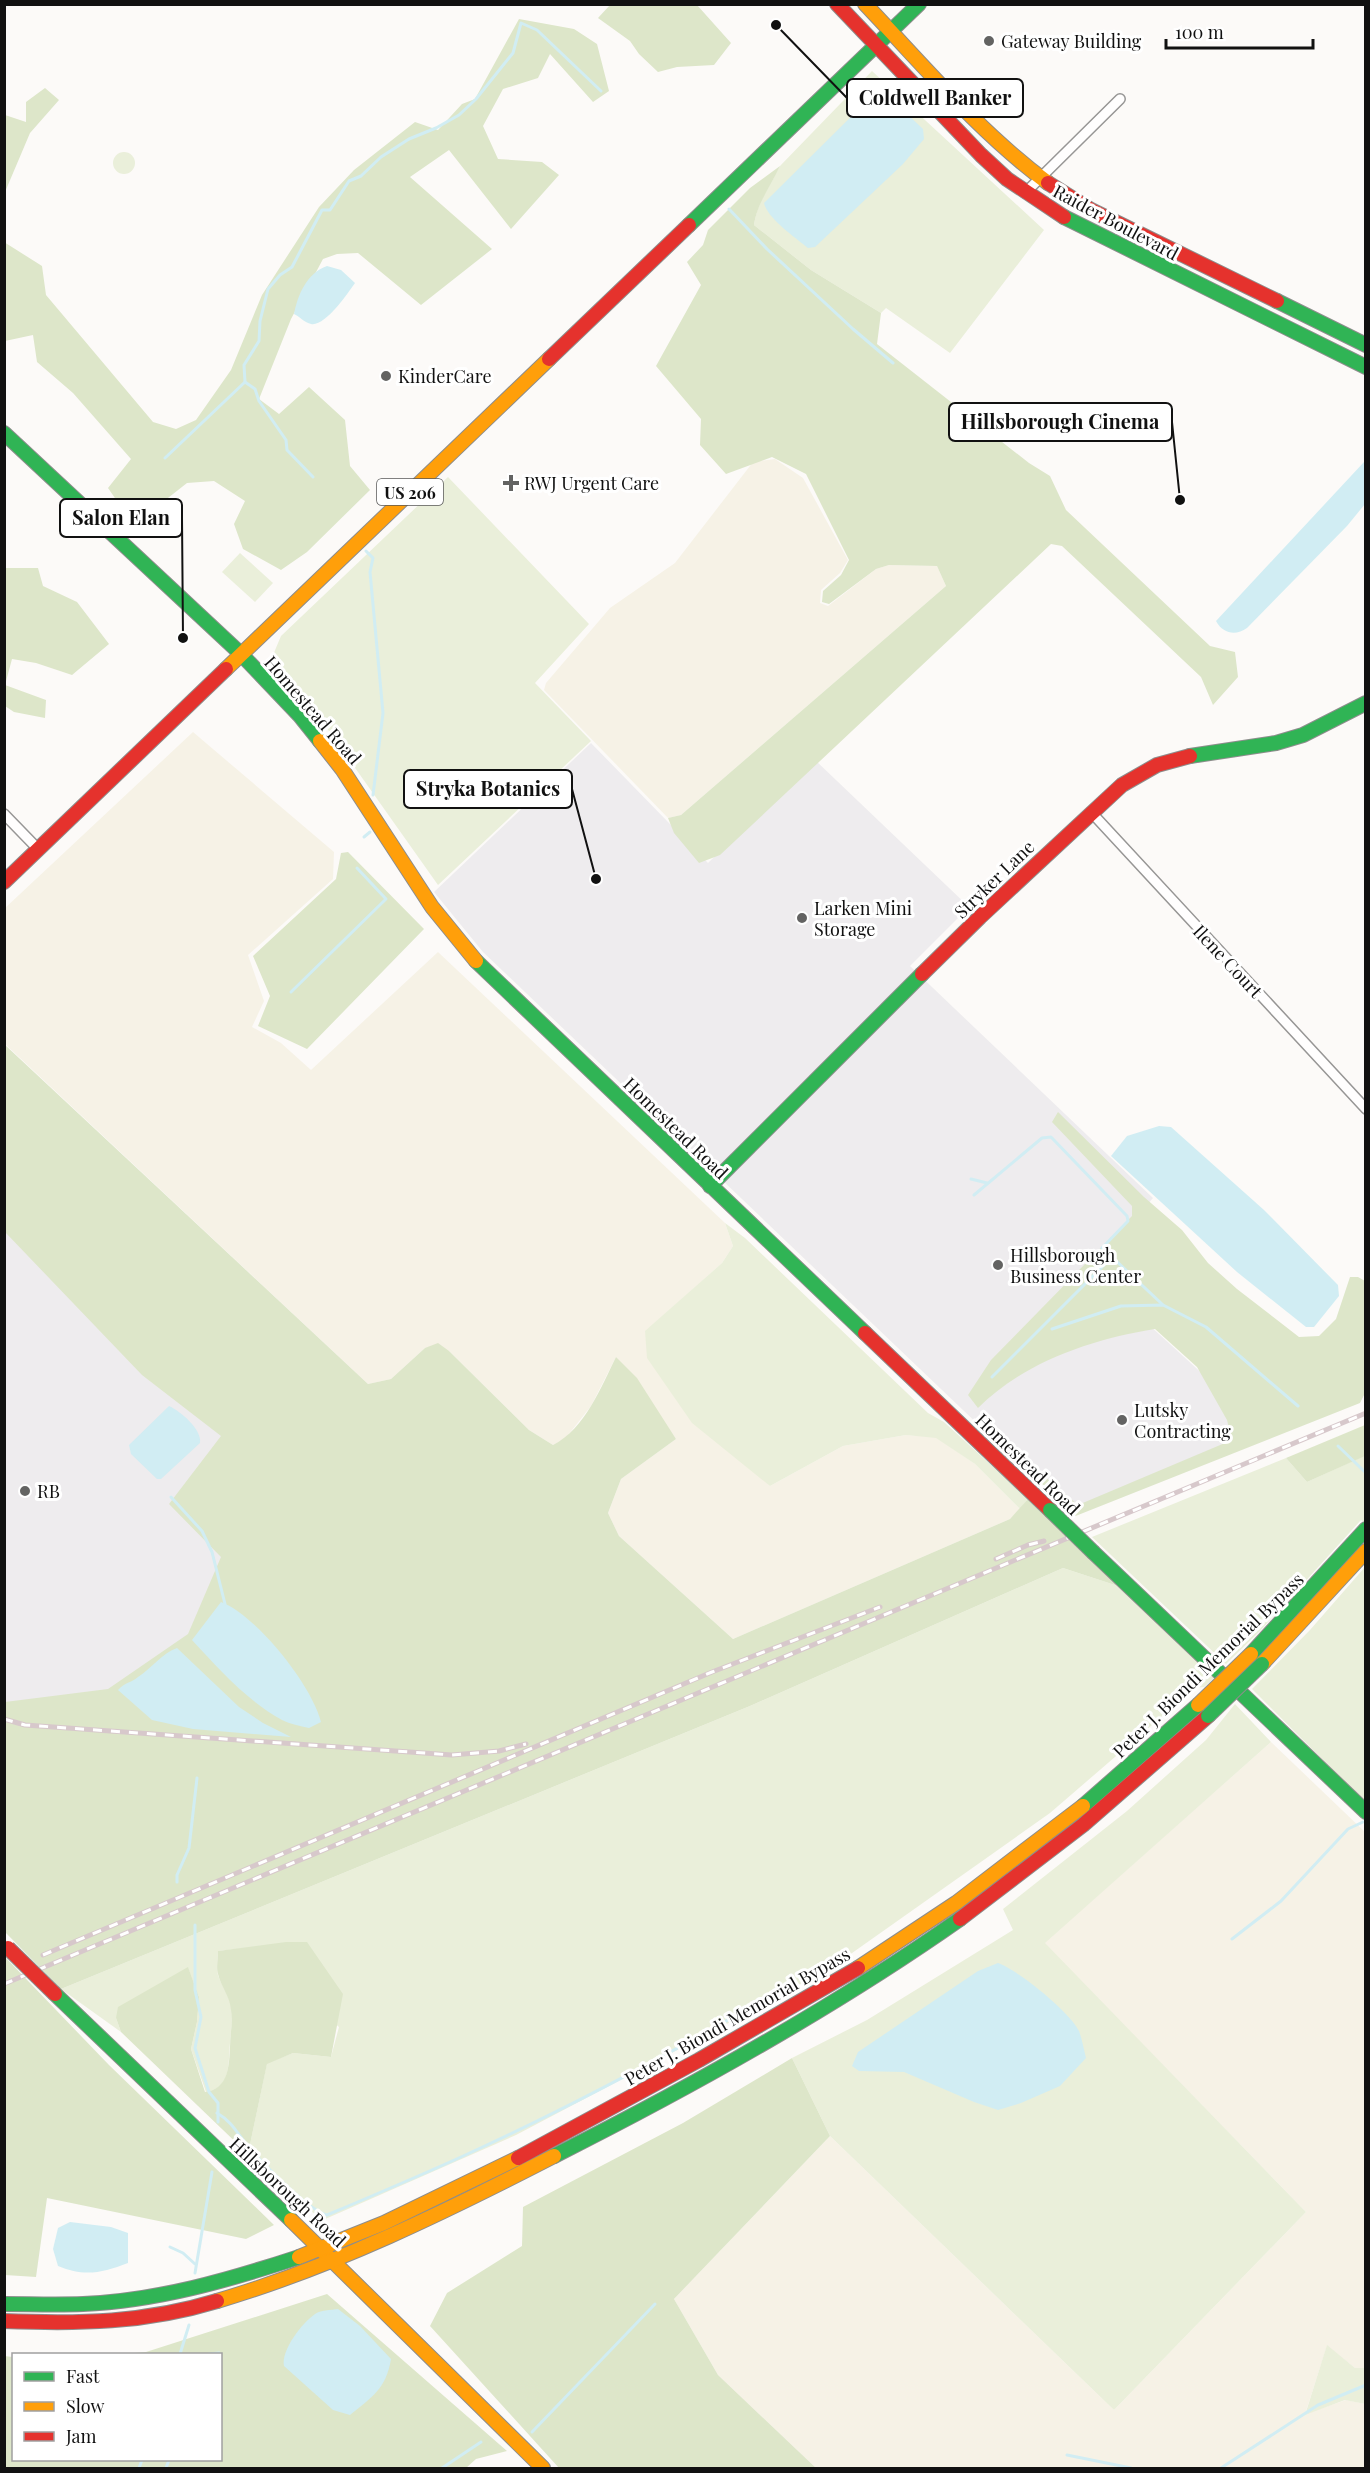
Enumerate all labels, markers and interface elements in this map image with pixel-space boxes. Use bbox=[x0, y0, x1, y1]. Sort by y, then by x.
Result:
scale bar bbox=[1166, 12, 1313, 50]
text: 100 m bbox=[1175, 20, 1224, 44]
place label: Gateway Building bbox=[1001, 29, 1142, 53]
marker: Gateway Building bbox=[982, 34, 996, 48]
callout: Coldwell Banker bbox=[847, 79, 1023, 117]
text: Coldwell Banker bbox=[859, 83, 1012, 110]
street label: Raider Boulevard bbox=[1049, 179, 1183, 265]
place label: KinderCare bbox=[398, 364, 492, 388]
marker: KinderCare bbox=[379, 369, 393, 383]
callout: Hillsborough Cinema bbox=[949, 403, 1172, 441]
text: Hillsborough Cinema bbox=[961, 407, 1160, 434]
place label: RWJ Urgent Care bbox=[524, 471, 659, 495]
marker: RWJ Urgent Care bbox=[502, 474, 520, 492]
road number: US 206 bbox=[377, 479, 443, 505]
callout: Salon Elan bbox=[60, 499, 182, 537]
text: Salon Elan bbox=[72, 503, 171, 530]
street label: Homestead Road bbox=[259, 651, 367, 770]
callout: Stryka Botanics bbox=[404, 770, 572, 808]
text: Stryka Botanics bbox=[416, 774, 560, 801]
street label: Stryker Lane bbox=[949, 835, 1039, 923]
place label: Larken Mini Storage bbox=[814, 896, 912, 941]
marker: Larken Mini Storage bbox=[795, 911, 809, 925]
street label: Ilene Court bbox=[1188, 919, 1268, 1003]
street label: Homestead Road bbox=[619, 1072, 734, 1184]
place label: Hillsborough Business Center bbox=[1010, 1243, 1141, 1288]
marker: Hillsborough Business Center bbox=[991, 1258, 1005, 1272]
place label: Lutsky Contracting bbox=[1134, 1398, 1231, 1443]
street label: Homestead Road bbox=[971, 1408, 1086, 1520]
marker: Lutsky Contracting bbox=[1115, 1413, 1129, 1427]
place label: RB bbox=[37, 1479, 60, 1503]
marker: RB bbox=[18, 1484, 32, 1498]
street label: Peter J. Biondi Memorial Bypass bbox=[1107, 1567, 1309, 1763]
street label: Peter J. Biondi Memorial Bypass bbox=[620, 1941, 854, 2091]
street label: Hillsborough Road bbox=[225, 2132, 352, 2253]
legend bbox=[12, 2353, 222, 2461]
text: Fast bbox=[66, 2364, 100, 2388]
text: Slow bbox=[66, 2394, 104, 2418]
text: Jam bbox=[65, 2424, 96, 2448]

